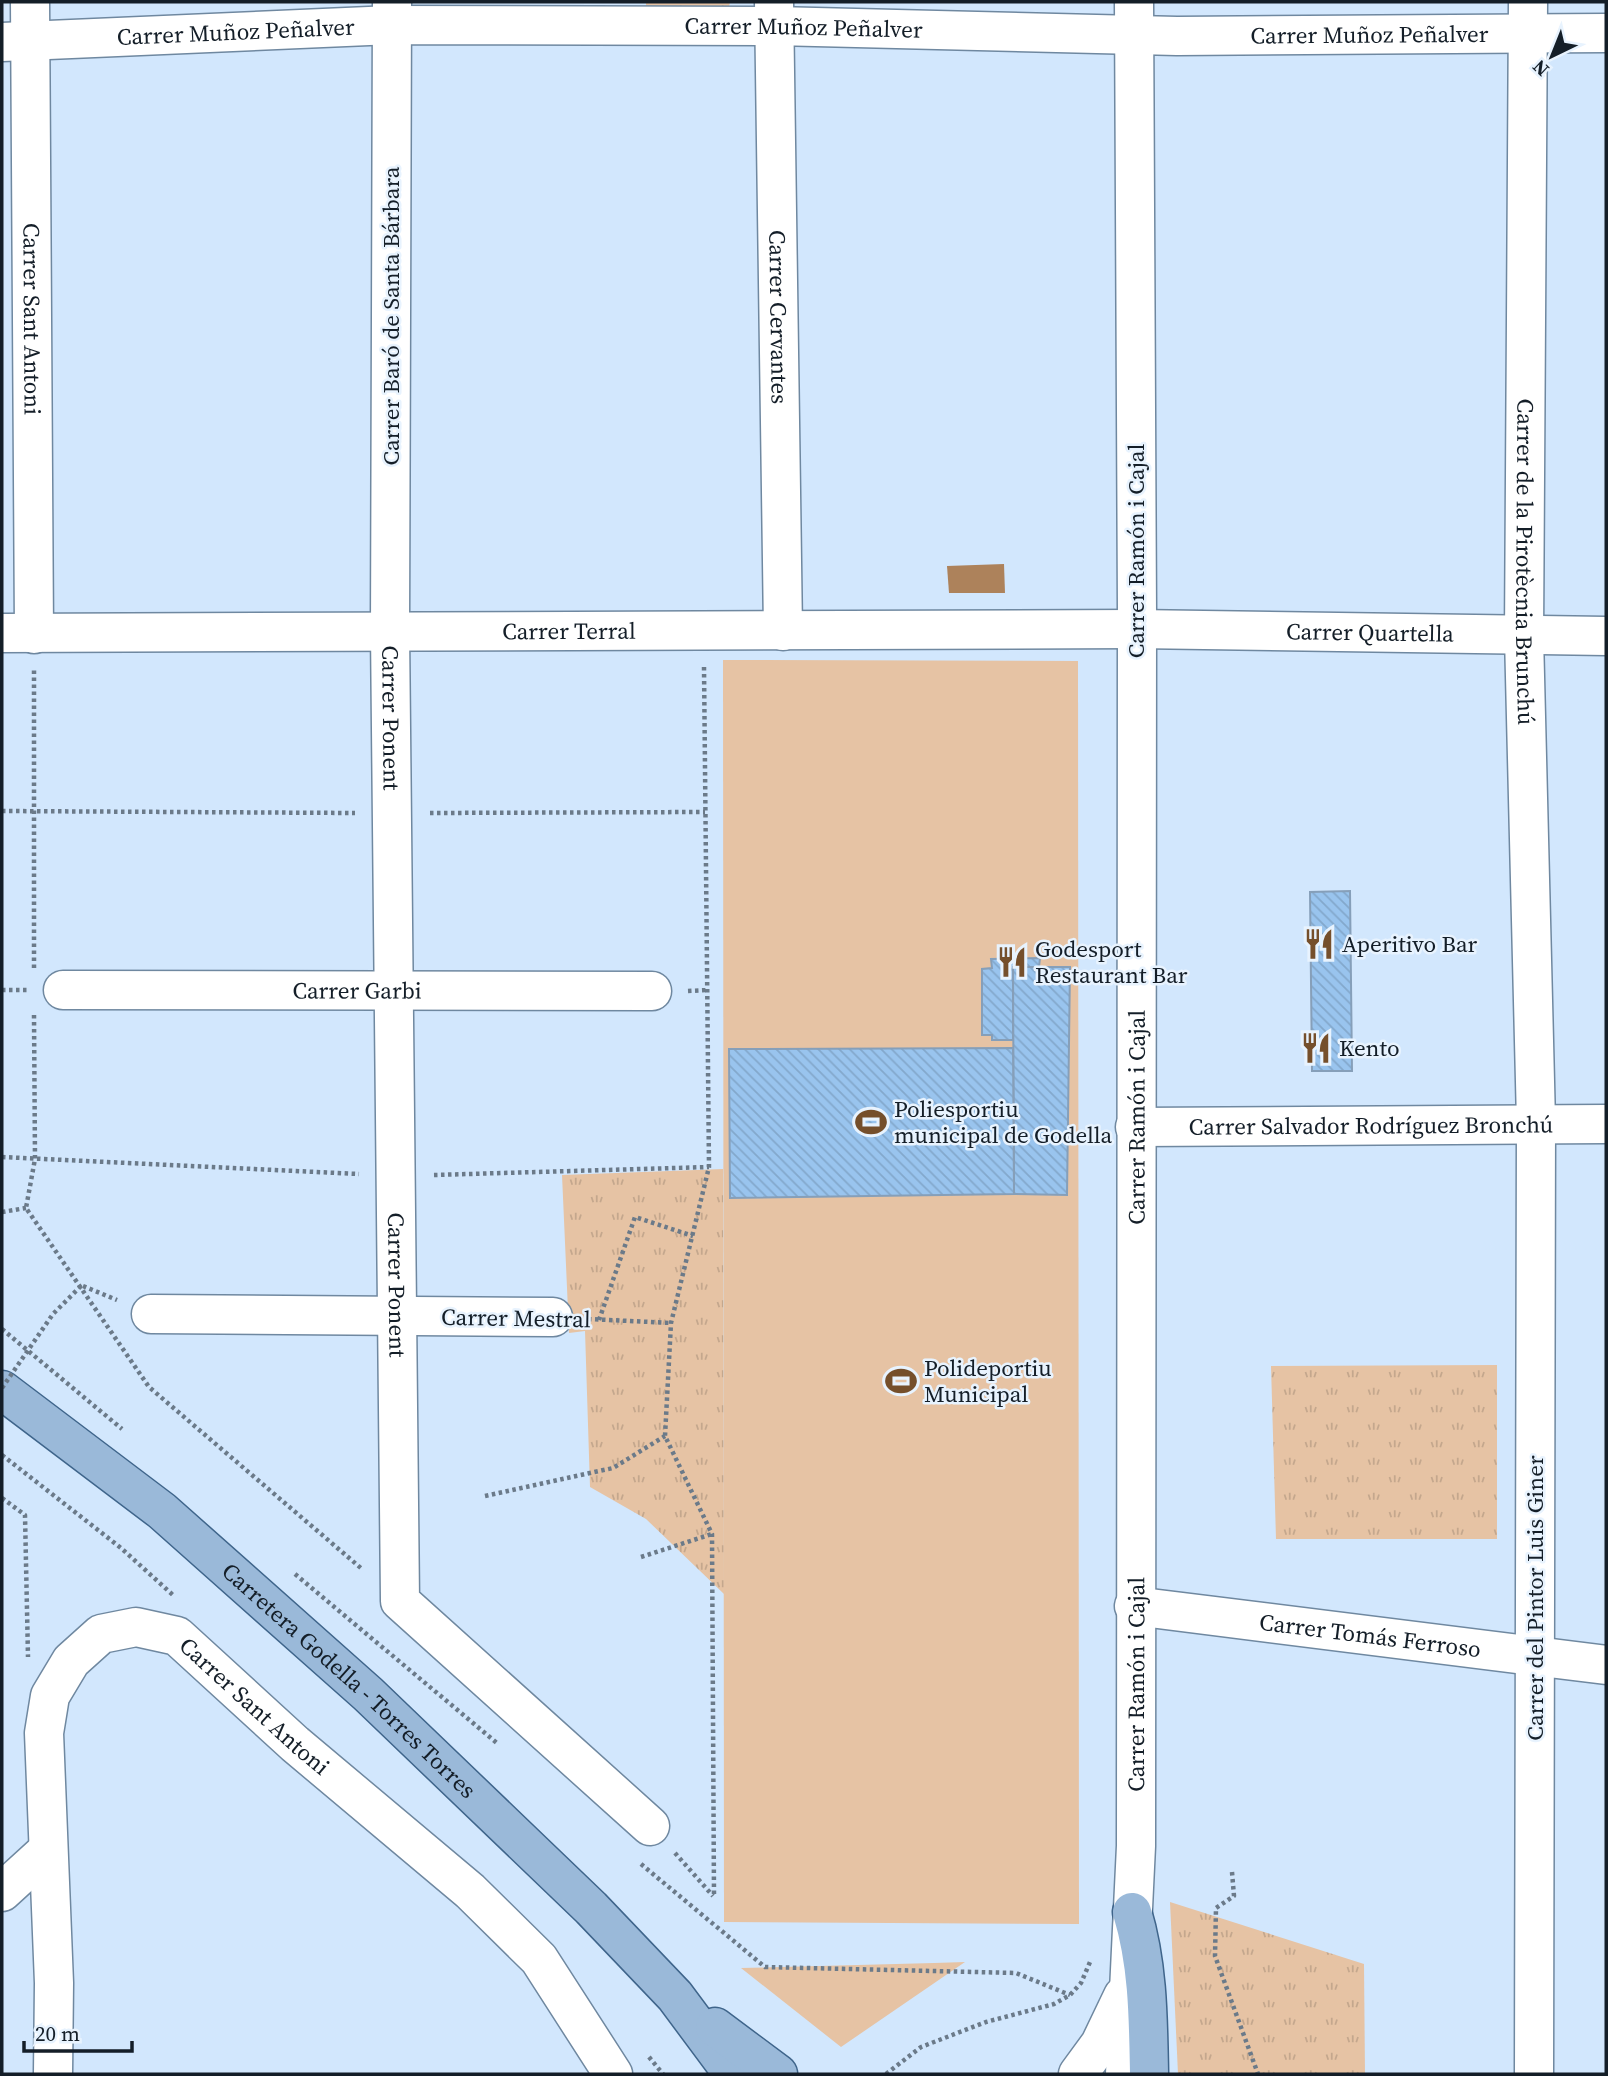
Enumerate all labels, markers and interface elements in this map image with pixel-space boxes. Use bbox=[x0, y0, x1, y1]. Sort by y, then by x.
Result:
street label: Carrer Muñoz Peñalver bbox=[685, 10, 923, 46]
street label: Carrer Muñoz Peñalver bbox=[116, 11, 356, 53]
street label: Carrer Muñoz Peñalver bbox=[1250, 18, 1489, 51]
north arrow bbox=[1517, 21, 1587, 91]
text: N bbox=[1526, 54, 1554, 83]
street label: Carrer Baró de Santa Bárbara bbox=[375, 166, 407, 466]
street label: Carrer Sant Antoni bbox=[15, 223, 49, 415]
street label: Carrer Cervantes bbox=[761, 230, 796, 404]
street label: Carrer de la Pirotècnia Brunchú bbox=[1508, 399, 1542, 726]
street label: Carrer Ramón i Cajal bbox=[1120, 443, 1152, 658]
street label: Carrer Terral bbox=[502, 615, 636, 647]
street label: Carrer Quartella bbox=[1286, 615, 1454, 650]
street label: Carrer Ponent bbox=[374, 645, 408, 791]
restaurant icon: Aperitivo Bar bbox=[1302, 927, 1336, 961]
place label: Aperitivo Bar bbox=[1342, 928, 1477, 960]
place label: Godesport Restaurant Bar bbox=[1035, 933, 1188, 991]
restaurant icon: Godesport Restaurant Bar bbox=[995, 945, 1029, 979]
street label: Carrer Garbi bbox=[292, 974, 422, 1007]
street label: Carrer Ramón i Cajal bbox=[1121, 1010, 1153, 1225]
restaurant icon: Kento bbox=[1299, 1031, 1333, 1065]
place label: Kento bbox=[1339, 1032, 1400, 1064]
place label: Poliesportiu municipal de Godella bbox=[894, 1093, 1112, 1151]
sports icon: Poliesportiu municipal de Godella bbox=[854, 1105, 888, 1139]
street label: Carrer Salvador Rodríguez Bronchú bbox=[1189, 1108, 1553, 1143]
street label: Carrer Ponent bbox=[380, 1212, 413, 1358]
street label: Carrer Mestral bbox=[441, 1301, 591, 1335]
place label: Polideportiu Municipal bbox=[924, 1352, 1052, 1410]
sports icon: Polideportiu Municipal bbox=[884, 1364, 918, 1398]
street label: Carrer del Pintor Luis Giner bbox=[1519, 1455, 1551, 1741]
street label: Carretera Godella - Torres Torres bbox=[215, 1555, 483, 1806]
street label: Carrer Ramón i Cajal bbox=[1120, 1577, 1152, 1792]
street label: Carrer Tomás Ferroso bbox=[1258, 1606, 1483, 1665]
street label: Carrer Sant Antoni bbox=[172, 1630, 337, 1782]
scale bar bbox=[24, 2010, 133, 2054]
text: 20 m bbox=[35, 2019, 80, 2048]

